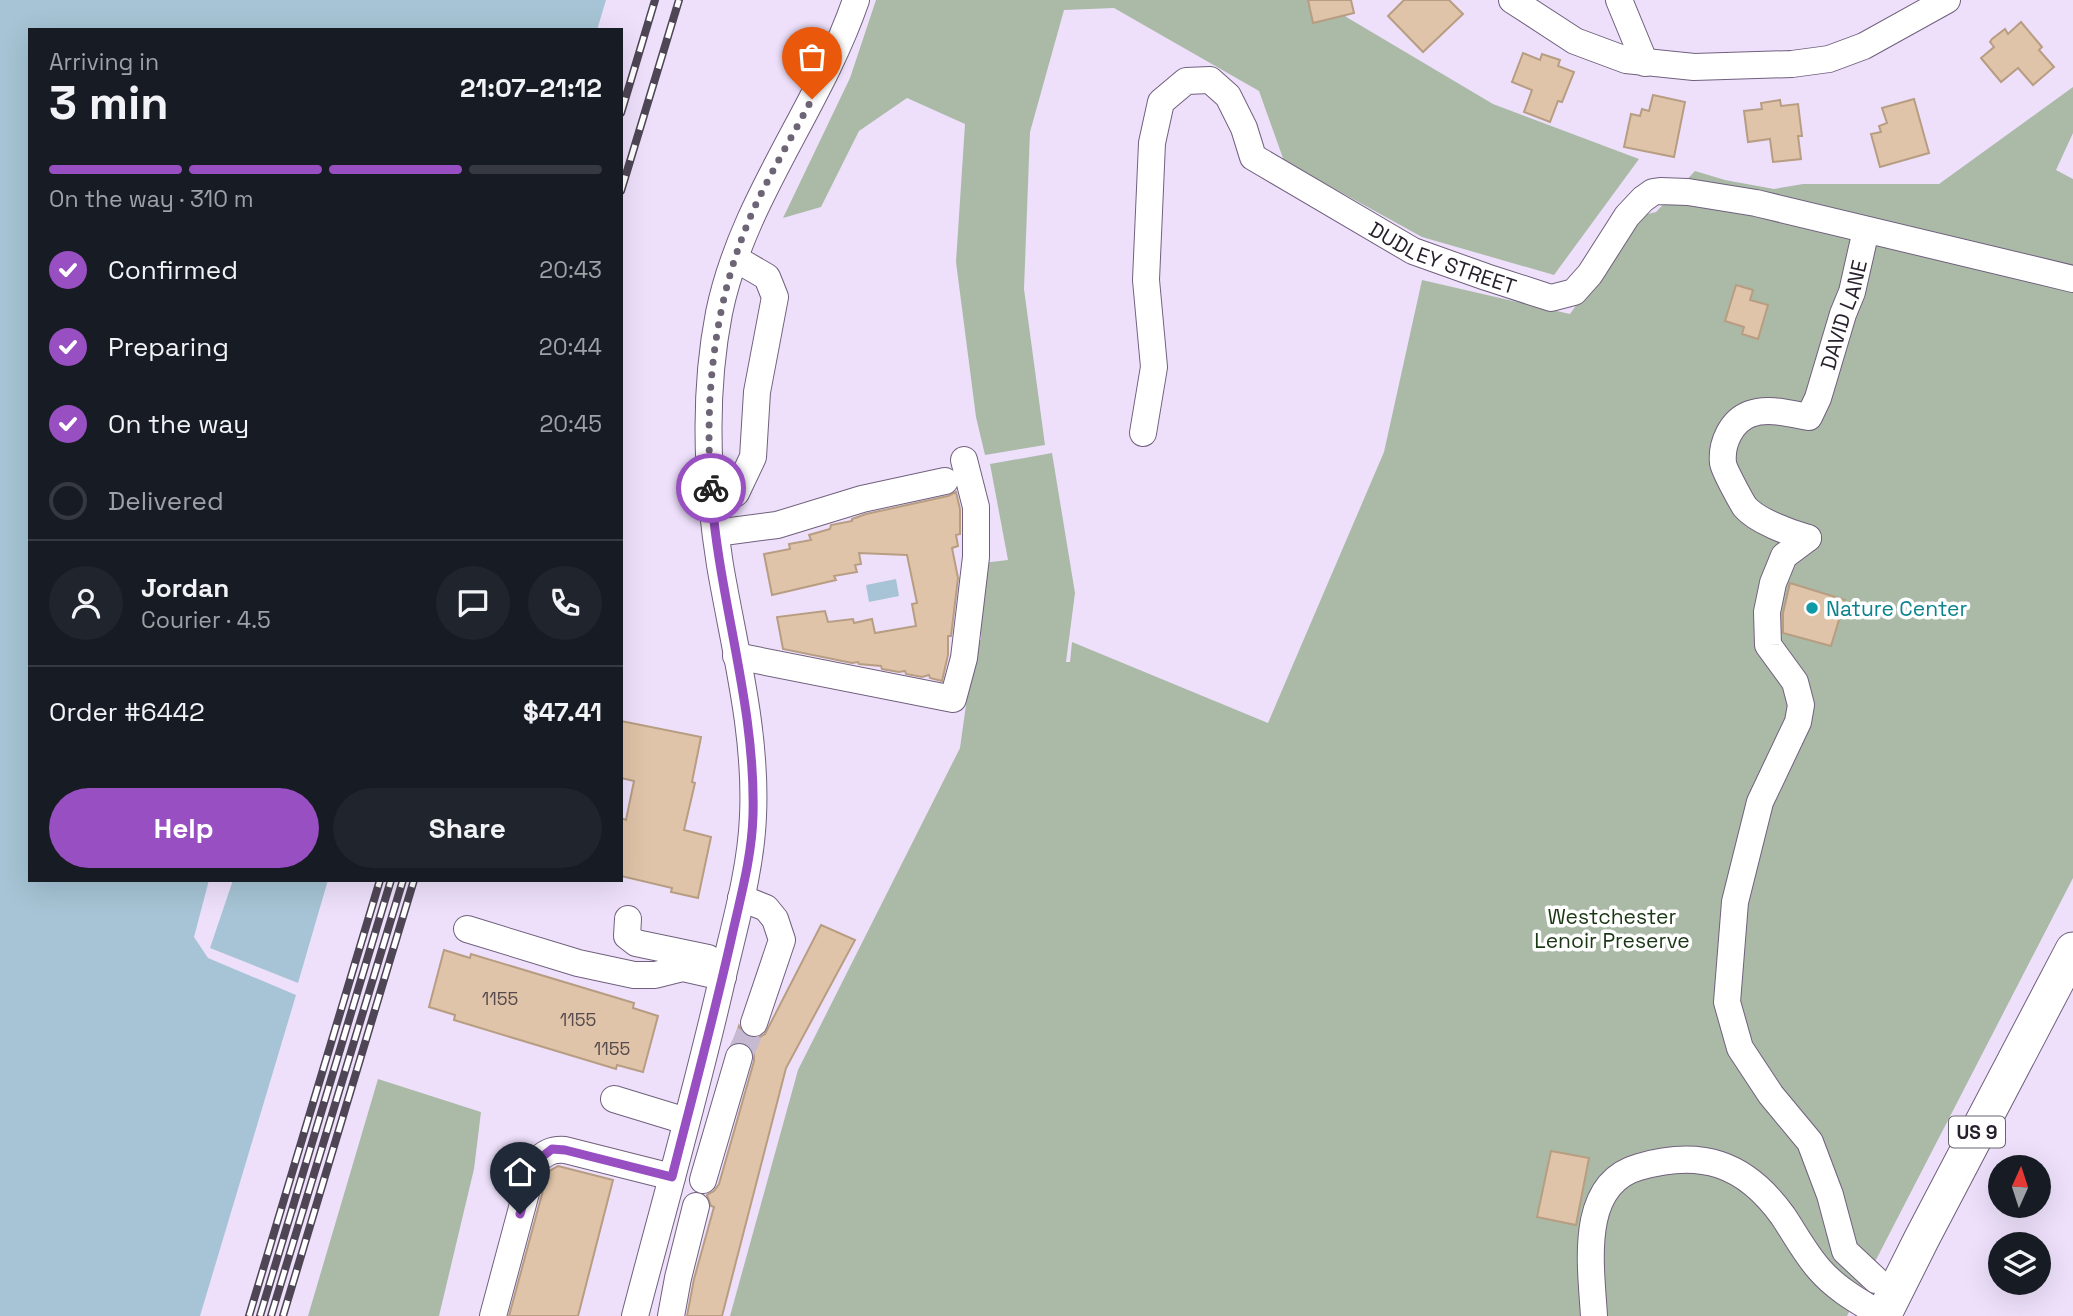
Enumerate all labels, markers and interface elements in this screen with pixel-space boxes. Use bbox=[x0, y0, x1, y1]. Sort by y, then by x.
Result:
pin bbox=[782, 27, 842, 99]
icon: bag bbox=[793, 38, 831, 76]
text: Arriving in bbox=[49, 47, 159, 77]
text: 21:07–21:12 bbox=[460, 71, 602, 105]
text: 3 min bbox=[49, 74, 169, 132]
text: On the way · 310 m bbox=[49, 184, 254, 214]
street label: DUDLEY STREET bbox=[1364, 215, 1520, 299]
icon: check bbox=[49, 251, 87, 289]
text: Confirmed bbox=[108, 253, 238, 287]
text: 20:43 bbox=[539, 255, 602, 285]
street label: DAVID LANE bbox=[1814, 257, 1872, 373]
icon: check bbox=[49, 328, 87, 366]
text: Preparing bbox=[108, 330, 229, 364]
text: 20:44 bbox=[539, 332, 602, 362]
icon: check bbox=[49, 405, 87, 443]
text: On the way bbox=[108, 407, 249, 441]
text: 20:45 bbox=[539, 409, 602, 439]
courier bbox=[676, 453, 746, 523]
icon: bike bbox=[692, 469, 730, 507]
text: Delivered bbox=[108, 484, 224, 518]
button: person bbox=[49, 566, 123, 640]
button: chat bbox=[436, 566, 510, 640]
button: phone bbox=[528, 566, 602, 640]
text: Jordan bbox=[141, 571, 229, 605]
place label: Nature Center bbox=[1826, 595, 1967, 622]
marker: Nature Center bbox=[1804, 600, 1820, 616]
text: Courier · 4.5 bbox=[141, 605, 271, 635]
text: Order #6442 bbox=[49, 695, 205, 729]
text: $47.41 bbox=[523, 695, 602, 729]
button: Help bbox=[49, 788, 319, 868]
button: Share bbox=[333, 788, 602, 868]
park label: Westchester Lenoir Preserve bbox=[1534, 903, 1690, 954]
house number: 1155 bbox=[482, 987, 518, 1010]
house number: 1155 bbox=[560, 1008, 596, 1031]
house number: 1155 bbox=[594, 1037, 630, 1060]
road number: US 9 bbox=[1949, 1116, 2005, 1148]
pin bbox=[490, 1142, 550, 1214]
icon: home bbox=[501, 1153, 539, 1191]
north arrow bbox=[1988, 1155, 2051, 1218]
map controls bbox=[1988, 1155, 2051, 1295]
button: layers bbox=[1988, 1232, 2051, 1295]

